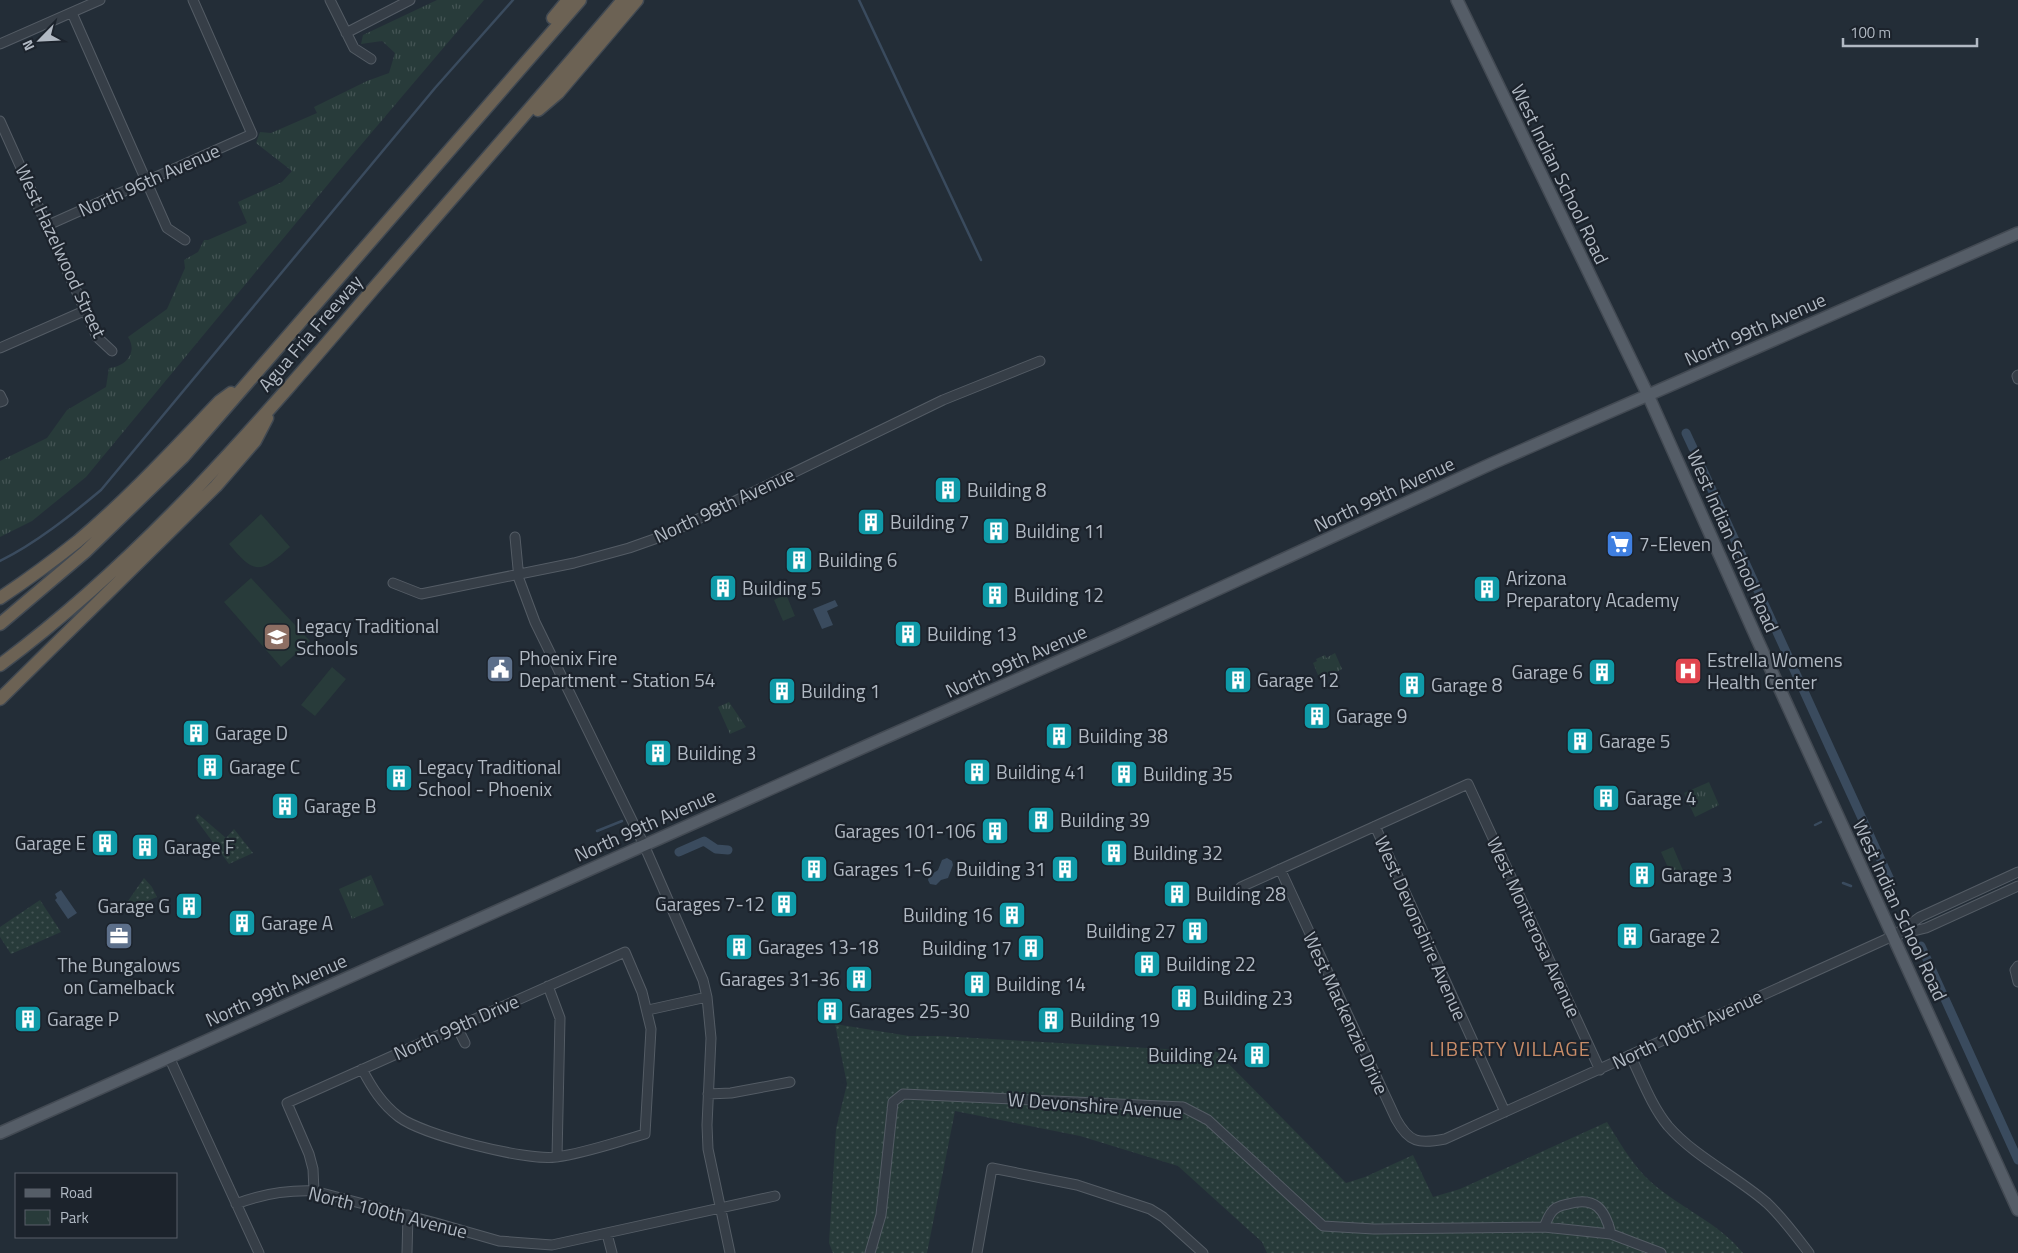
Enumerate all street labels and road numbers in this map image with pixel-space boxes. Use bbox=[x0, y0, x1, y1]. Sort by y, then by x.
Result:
street label: West Indian School Road bbox=[1504, 79, 1617, 269]
street label: North 96th Avenue bbox=[73, 135, 224, 224]
street label: West Hazelwood Street bbox=[9, 159, 115, 343]
street label: Agua Fria Freeway bbox=[251, 268, 369, 398]
street label: North 99th Avenue bbox=[1679, 284, 1830, 373]
street label: West Indian School Road bbox=[1680, 445, 1787, 637]
street label: North 99th Avenue bbox=[1309, 448, 1459, 539]
street label: North 98th Avenue bbox=[649, 459, 799, 550]
street label: North 99th Avenue bbox=[940, 616, 1091, 705]
street label: North 99th Avenue bbox=[569, 780, 720, 869]
street label: West Indian School Road bbox=[1846, 814, 1955, 1005]
street label: West Devonshire Avenue bbox=[1368, 831, 1475, 1025]
street label: West Monterosa Avenue bbox=[1480, 832, 1589, 1022]
street label: West Mackenzie Drive bbox=[1296, 927, 1397, 1099]
street label: North 99th Avenue bbox=[200, 945, 351, 1034]
street label: North 100th Avenue bbox=[1607, 981, 1767, 1076]
street label: North 99th Drive bbox=[389, 986, 523, 1067]
street label: W Devonshire Avenue bbox=[1007, 1084, 1183, 1125]
street label: North 100th Avenue bbox=[306, 1178, 471, 1245]

